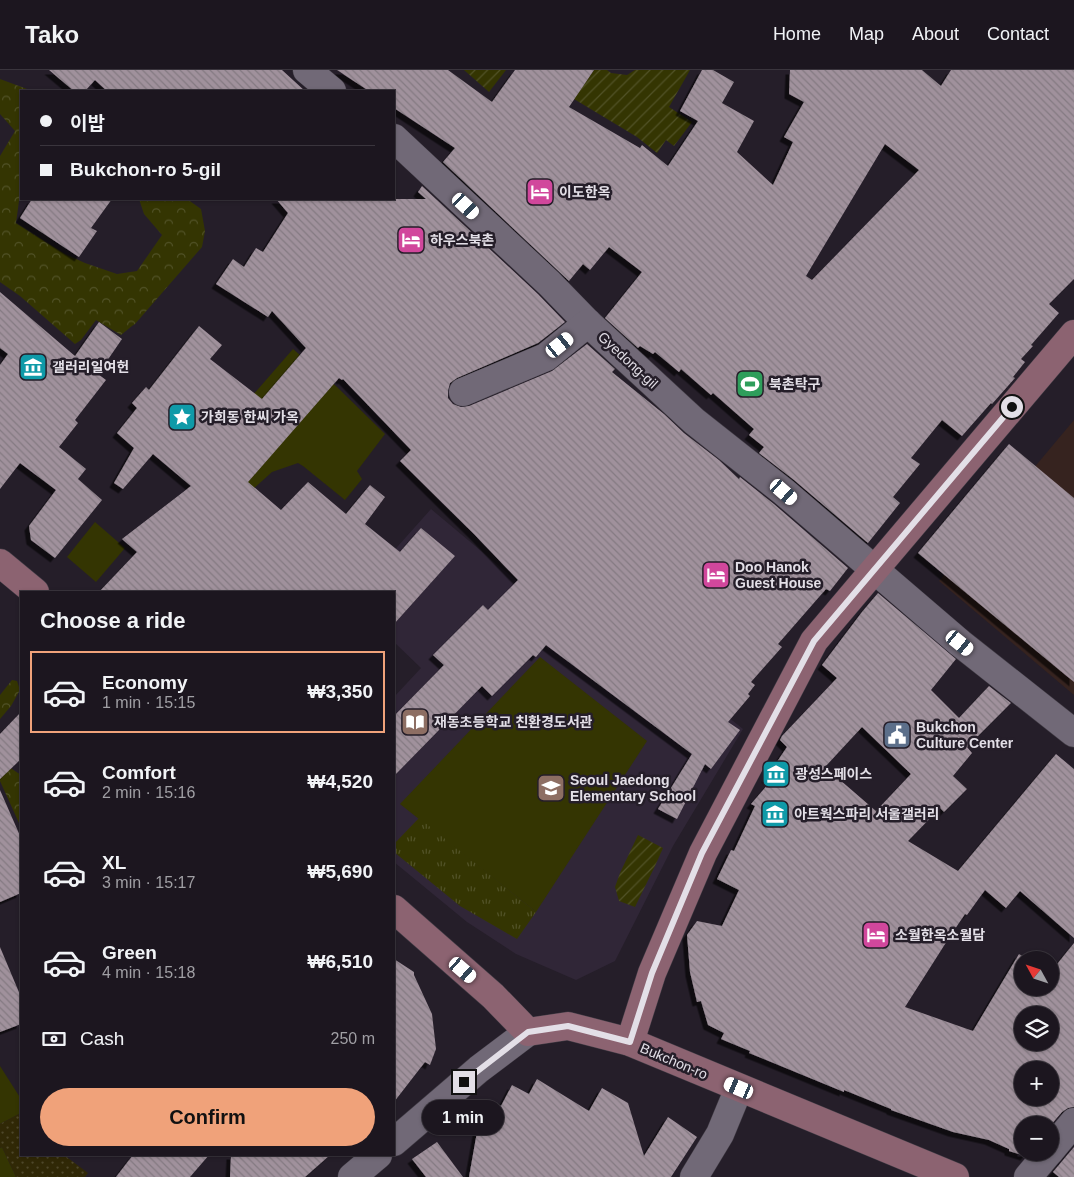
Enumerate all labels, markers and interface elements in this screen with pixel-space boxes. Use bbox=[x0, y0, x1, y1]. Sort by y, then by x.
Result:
text: Tako bbox=[25, 21, 79, 48]
text: Home bbox=[773, 24, 821, 44]
text: Map bbox=[849, 24, 884, 44]
text: About bbox=[912, 24, 959, 44]
text: Contact bbox=[987, 24, 1049, 44]
text: 이밥 bbox=[70, 113, 105, 134]
text: Bukchon-ro 5-gil bbox=[70, 159, 221, 180]
hotel icon: 이도한옥 bbox=[525, 177, 555, 207]
place label: 이도한옥 bbox=[559, 184, 611, 200]
car bbox=[449, 190, 482, 222]
hotel icon: 하우스북촌 bbox=[396, 225, 426, 255]
place label: 하우스북촌 bbox=[430, 232, 495, 248]
street label: Gyedong-gil bbox=[595, 328, 661, 392]
car bbox=[543, 330, 576, 360]
museum icon: 갤러리일여헌 bbox=[18, 352, 48, 382]
place label: 갤러리일여헌 bbox=[52, 359, 129, 375]
sports icon: 북촌탁구 bbox=[735, 369, 765, 399]
place label: 북촌탁구 bbox=[769, 376, 821, 392]
route start bbox=[1001, 396, 1023, 418]
place icon: 가회동 한씨 가옥 bbox=[167, 402, 197, 432]
place label: 가회동 한씨 가옥 bbox=[201, 409, 299, 425]
car bbox=[767, 476, 800, 508]
place label: Doo Hanok Guest House bbox=[735, 559, 822, 591]
hotel icon: Doo Hanok Guest House bbox=[701, 560, 731, 590]
text: Choose a ride bbox=[40, 608, 185, 633]
car bbox=[943, 628, 976, 658]
icon: car bbox=[42, 670, 87, 715]
text: Economy bbox=[102, 672, 188, 693]
text: ₩3,350 bbox=[308, 681, 373, 702]
text: 1 min · 15:15 bbox=[102, 694, 195, 711]
library icon: 재동초등학교 친환경도서관 bbox=[400, 707, 430, 737]
place label: 재동초등학교 친환경도서관 bbox=[434, 714, 593, 730]
place label: Bukchon Culture Center bbox=[916, 719, 1014, 751]
public building icon: Bukchon Culture Center bbox=[882, 720, 912, 750]
museum icon: 광성스페이스 bbox=[761, 759, 791, 789]
icon: car bbox=[42, 760, 87, 805]
text: Comfort bbox=[102, 762, 176, 783]
place label: 광성스페이스 bbox=[795, 766, 872, 782]
text: ₩4,520 bbox=[308, 771, 373, 792]
place label: Seoul Jaedong Elementary School bbox=[570, 772, 696, 804]
school or university icon: Seoul Jaedong Elementary School bbox=[536, 773, 566, 803]
text: 2 min · 15:16 bbox=[102, 784, 195, 801]
museum icon: 아트웍스파리 서울갤러리 bbox=[760, 799, 790, 829]
place label: 아트웍스파리 서울갤러리 bbox=[794, 806, 940, 822]
icon: car bbox=[42, 850, 87, 895]
text: XL bbox=[102, 852, 126, 873]
text: ₩5,690 bbox=[308, 861, 373, 882]
text: 3 min · 15:17 bbox=[102, 874, 195, 891]
hotel icon: 소월한옥소월담 bbox=[861, 920, 891, 950]
place label: 소월한옥소월담 bbox=[895, 927, 985, 943]
icon: car bbox=[42, 940, 87, 985]
text: Green bbox=[102, 942, 157, 963]
text: ₩6,510 bbox=[308, 951, 373, 972]
north arrow bbox=[1014, 951, 1059, 996]
map controls bbox=[1014, 951, 1059, 1161]
car bbox=[446, 954, 479, 986]
text: 4 min · 15:18 bbox=[102, 964, 195, 981]
button: layers bbox=[1014, 1006, 1059, 1051]
icon: cash bbox=[40, 1025, 68, 1053]
text: Cash bbox=[80, 1028, 124, 1049]
text: 250 m bbox=[331, 1030, 375, 1047]
street label: Bukchon-ro bbox=[638, 1040, 710, 1082]
button: + bbox=[1014, 1061, 1059, 1106]
route end bbox=[453, 1071, 475, 1093]
car bbox=[722, 1075, 755, 1101]
button: Confirm bbox=[40, 1088, 375, 1146]
callout: 1 min bbox=[423, 1100, 505, 1134]
text: 1 min bbox=[442, 1109, 484, 1126]
button: − bbox=[1014, 1116, 1059, 1161]

